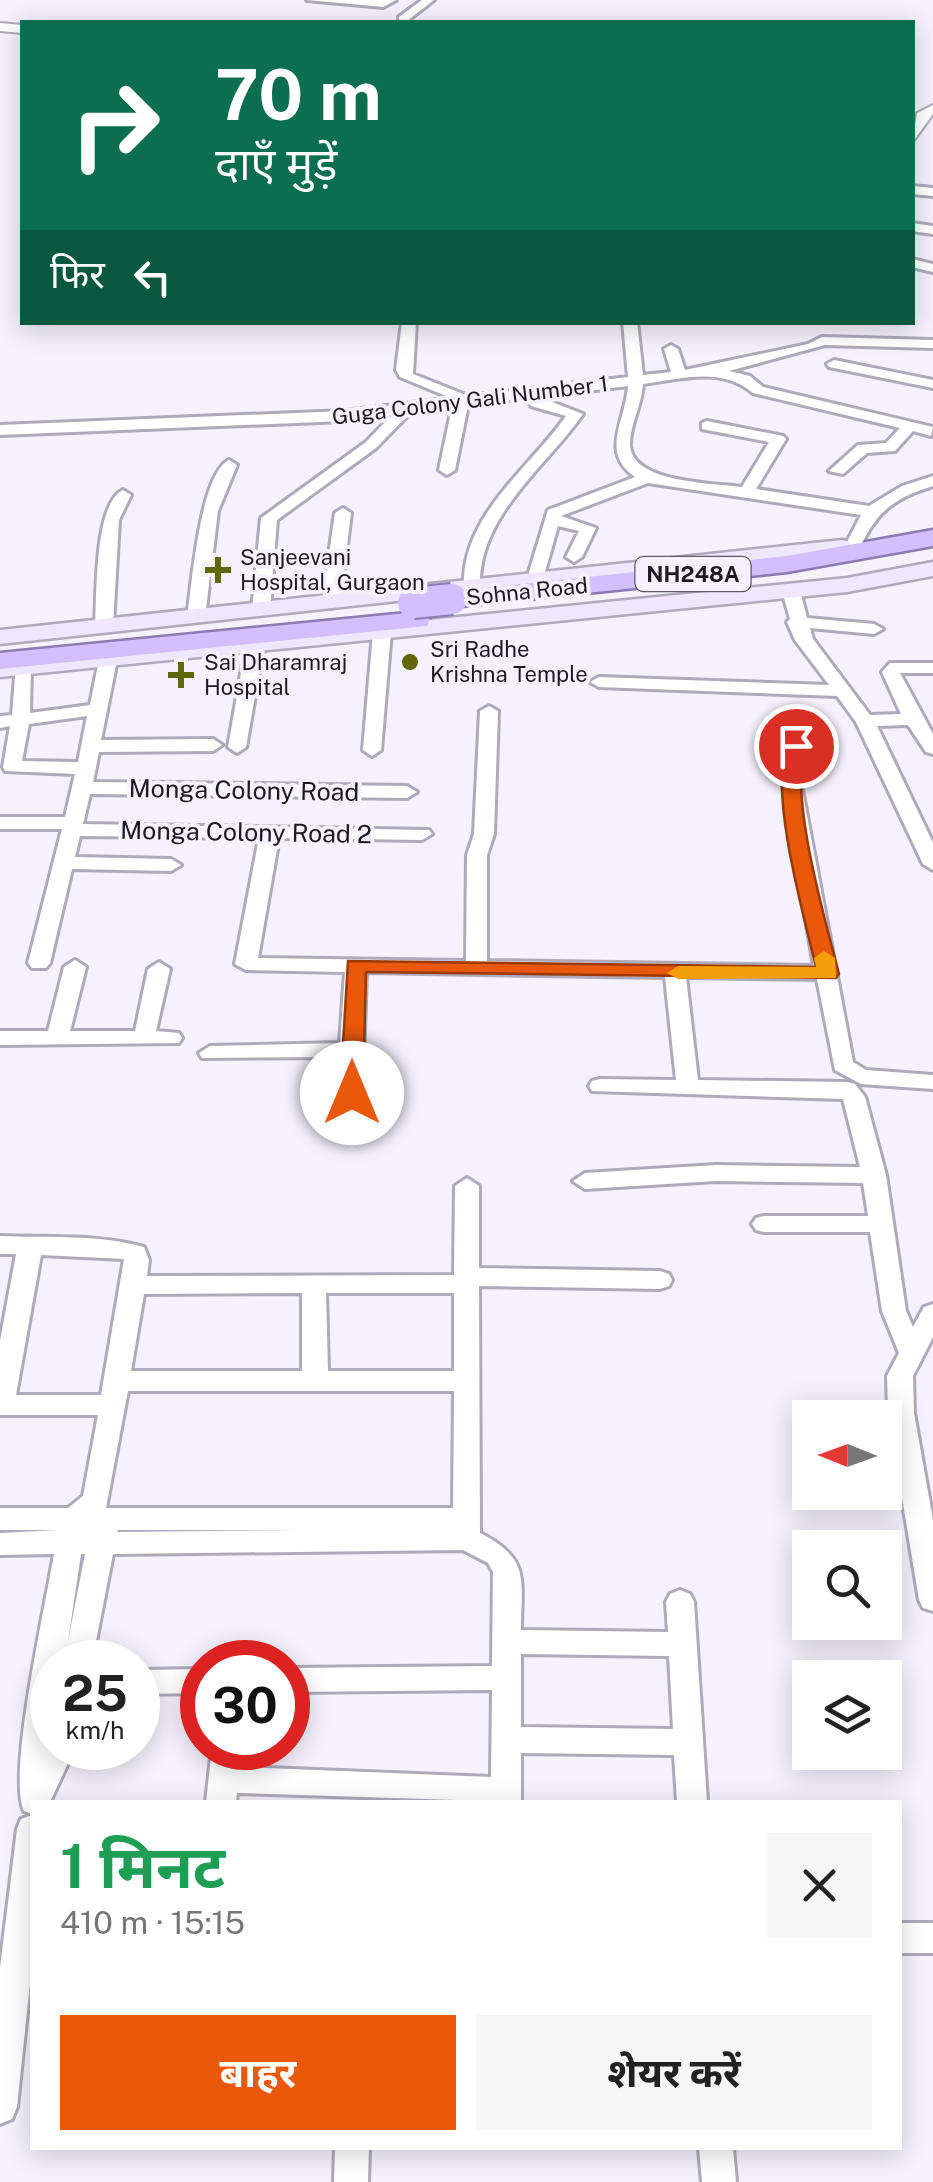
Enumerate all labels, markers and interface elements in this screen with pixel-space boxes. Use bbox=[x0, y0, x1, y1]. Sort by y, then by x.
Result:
text: 70 m bbox=[215, 53, 382, 136]
icon: right bbox=[50, 60, 180, 190]
text: दाएँ मुड़ें bbox=[215, 137, 337, 190]
icon: left bbox=[125, 250, 180, 305]
text: फिर bbox=[50, 252, 105, 297]
street label: Guga Colony Gali Number 1 bbox=[331, 370, 609, 430]
place label: Sanjeevani Hospital, Gurgaon bbox=[240, 544, 425, 595]
marker: Sanjeevani Hospital, Gurgaon bbox=[205, 557, 231, 583]
road number: NH248A bbox=[636, 557, 750, 591]
street label: Sohna Road bbox=[465, 572, 589, 610]
place label: Sri Radhe Krishna Temple bbox=[430, 636, 588, 687]
place label: Sai Dharamraj Hospital bbox=[204, 649, 347, 700]
marker: Sri Radhe Krishna Temple bbox=[399, 651, 421, 673]
marker: Sai Dharamraj Hospital bbox=[168, 662, 194, 688]
pin bbox=[754, 704, 839, 789]
icon: arrive bbox=[769, 719, 824, 774]
street label: Monga Colony Road bbox=[128, 773, 360, 807]
street label: Monga Colony Road 2 bbox=[120, 815, 372, 849]
position arrow bbox=[300, 1041, 404, 1145]
north arrow bbox=[792, 1400, 902, 1510]
map controls bbox=[792, 1400, 902, 1770]
button: search bbox=[792, 1530, 902, 1640]
speed limit sign: 30 bbox=[180, 1640, 310, 1770]
button: layers bbox=[792, 1660, 902, 1770]
text: 25 bbox=[62, 1663, 128, 1722]
text: km/h bbox=[66, 1715, 124, 1745]
text: 1 मिनट bbox=[60, 1831, 225, 1902]
button: close bbox=[767, 1833, 872, 1938]
text: 410 m · 15:15 bbox=[60, 1904, 245, 1941]
button: बाहर bbox=[60, 2015, 456, 2130]
button: शेयर करें bbox=[476, 2015, 872, 2130]

